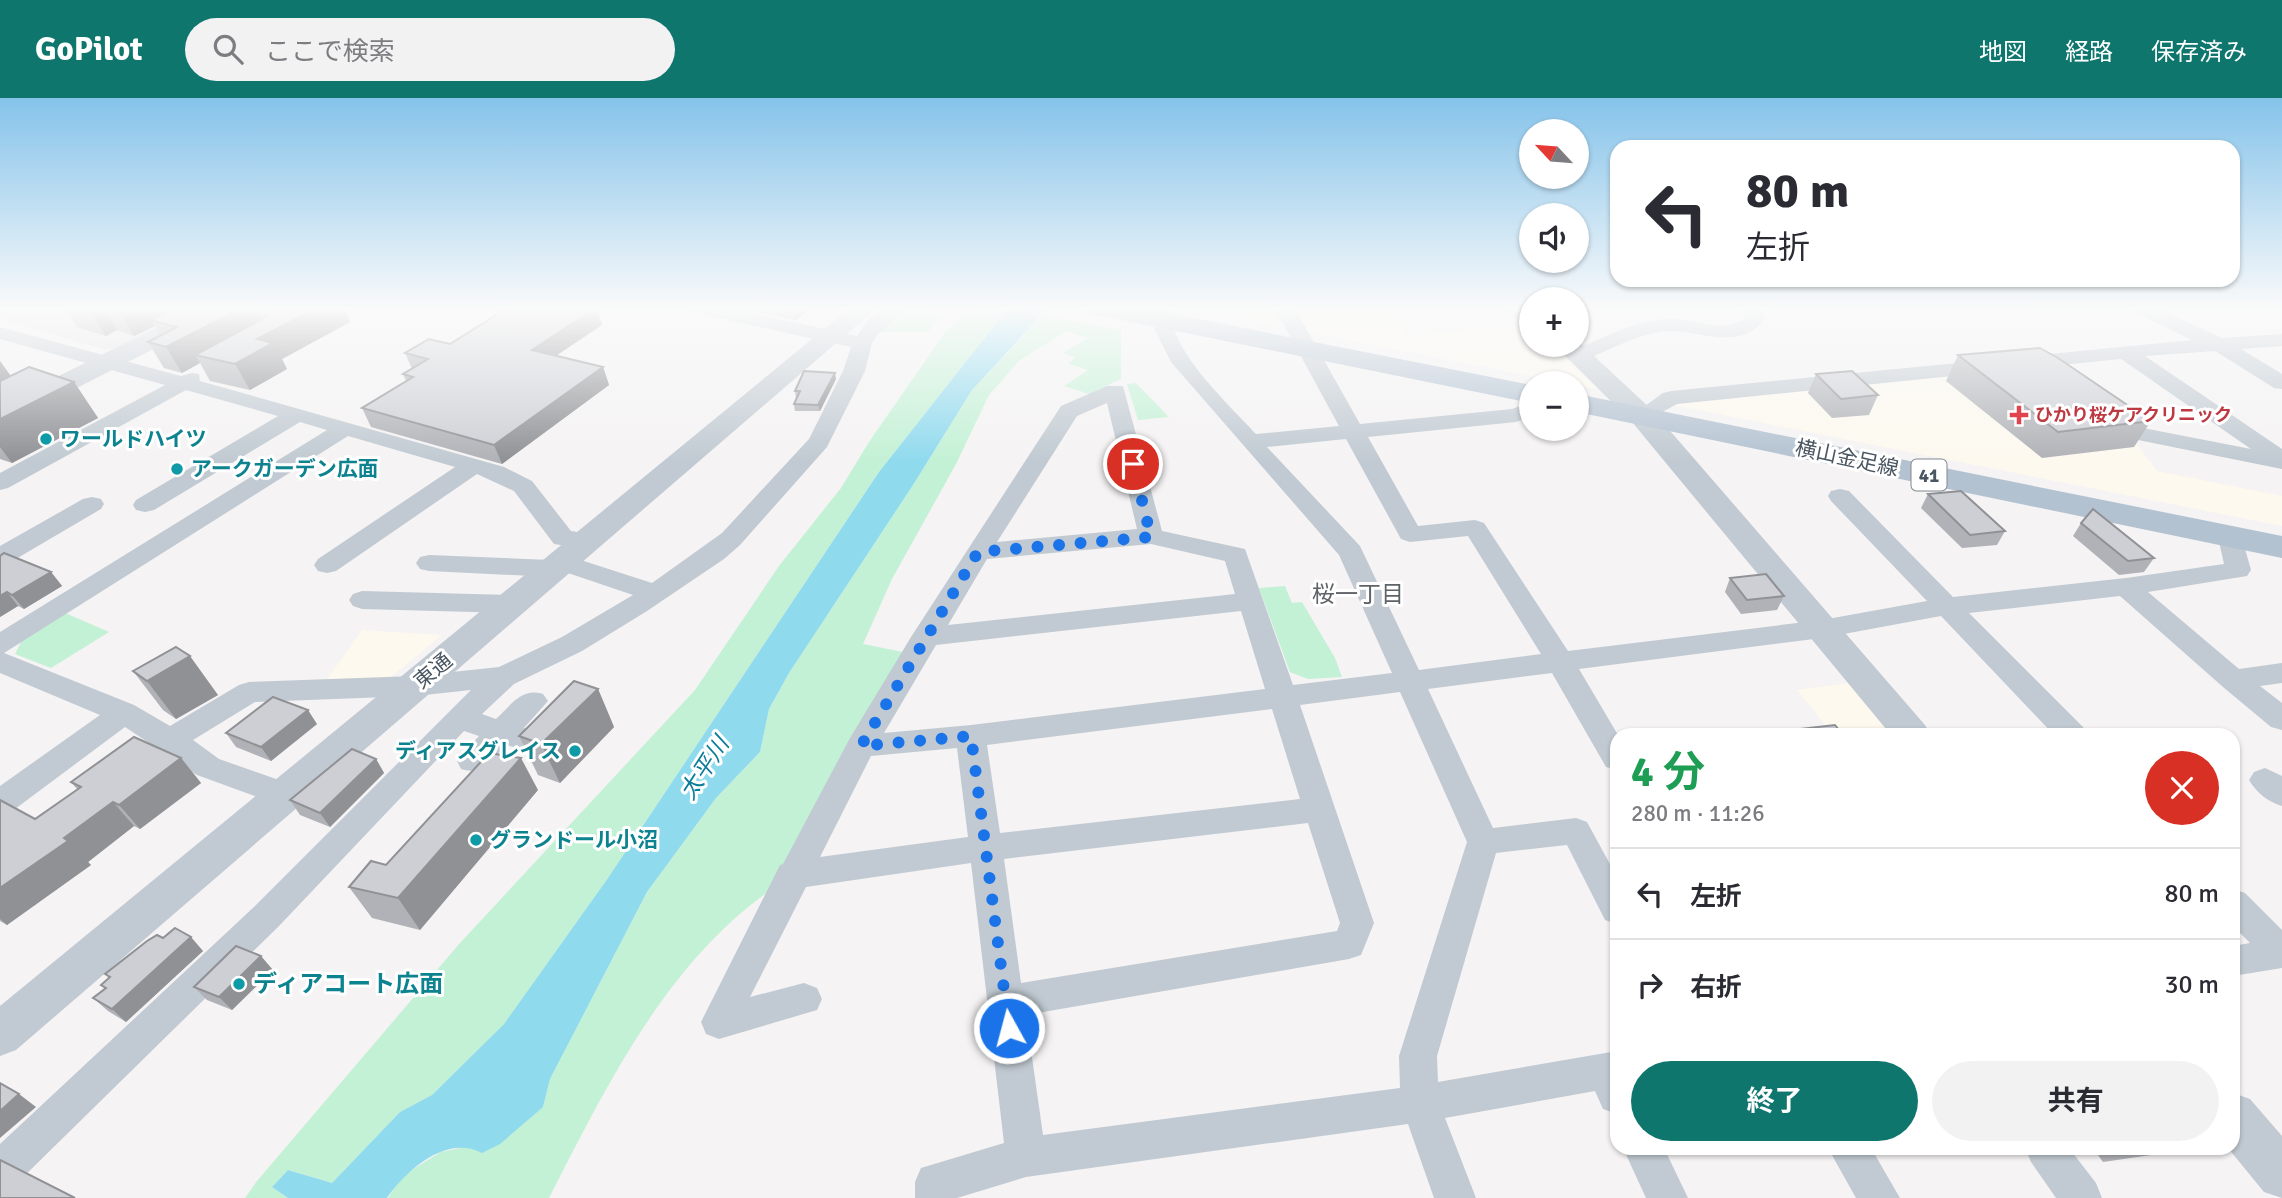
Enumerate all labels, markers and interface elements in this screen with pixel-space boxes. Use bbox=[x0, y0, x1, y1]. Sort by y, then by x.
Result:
search box bbox=[185, 18, 675, 81]
text: GoPilot bbox=[35, 29, 143, 70]
icon: search bbox=[209, 30, 247, 68]
text: ここで検索 bbox=[265, 36, 395, 68]
text: 地図 bbox=[1979, 37, 2027, 67]
text: 経路 bbox=[2065, 37, 2113, 67]
text: 保存済み bbox=[2151, 37, 2247, 67]
north arrow bbox=[1519, 119, 1589, 189]
map controls bbox=[1519, 119, 1589, 441]
text: 80 m bbox=[1746, 161, 1849, 221]
icon: left bbox=[1631, 168, 1722, 259]
button: sound bbox=[1519, 203, 1589, 273]
text: 左折 bbox=[1746, 228, 1810, 267]
button: + bbox=[1519, 287, 1589, 357]
button: − bbox=[1519, 371, 1589, 441]
place label: ひかり桜ケアクリニック bbox=[2035, 404, 2232, 426]
marker: ひかり桜ケアクリニック bbox=[2009, 405, 2029, 425]
place label: ワールドハイツ bbox=[60, 426, 207, 452]
marker: ワールドハイツ bbox=[38, 431, 54, 447]
pin bbox=[1103, 434, 1163, 494]
street label: 横山金足線 bbox=[1793, 434, 1901, 482]
icon: arrive bbox=[1114, 445, 1152, 483]
place label: アークガーデン広面 bbox=[191, 456, 379, 482]
road number: 41 bbox=[1912, 460, 1946, 490]
marker: アークガーデン広面 bbox=[169, 461, 185, 477]
district label: 桜一丁目 bbox=[1312, 580, 1404, 609]
street label: 東通 bbox=[409, 648, 457, 694]
water label: 太平川 bbox=[673, 729, 737, 805]
place label: ディアスグレイス bbox=[395, 738, 561, 764]
marker: ディアスグレイス bbox=[567, 743, 583, 759]
text: 4 分 bbox=[1631, 747, 1705, 798]
button: close bbox=[2145, 751, 2219, 825]
text: 280 m · 11:26 bbox=[1631, 799, 1765, 828]
place label: グランドール小沼 bbox=[490, 827, 658, 853]
marker: グランドール小沼 bbox=[468, 832, 484, 848]
icon: left bbox=[1631, 875, 1669, 913]
text: 80 m bbox=[2164, 878, 2219, 910]
text: 左折 bbox=[1690, 881, 1742, 913]
icon: right bbox=[1631, 966, 1669, 1004]
place label: ディアコート広面 bbox=[253, 969, 443, 999]
text: 30 m bbox=[2164, 969, 2219, 1001]
text: 右折 bbox=[1690, 972, 1742, 1004]
marker: ディアコート広面 bbox=[231, 976, 247, 992]
position arrow bbox=[972, 991, 1046, 1065]
button: 終了 bbox=[1631, 1061, 1918, 1141]
button: 共有 bbox=[1932, 1061, 2219, 1141]

